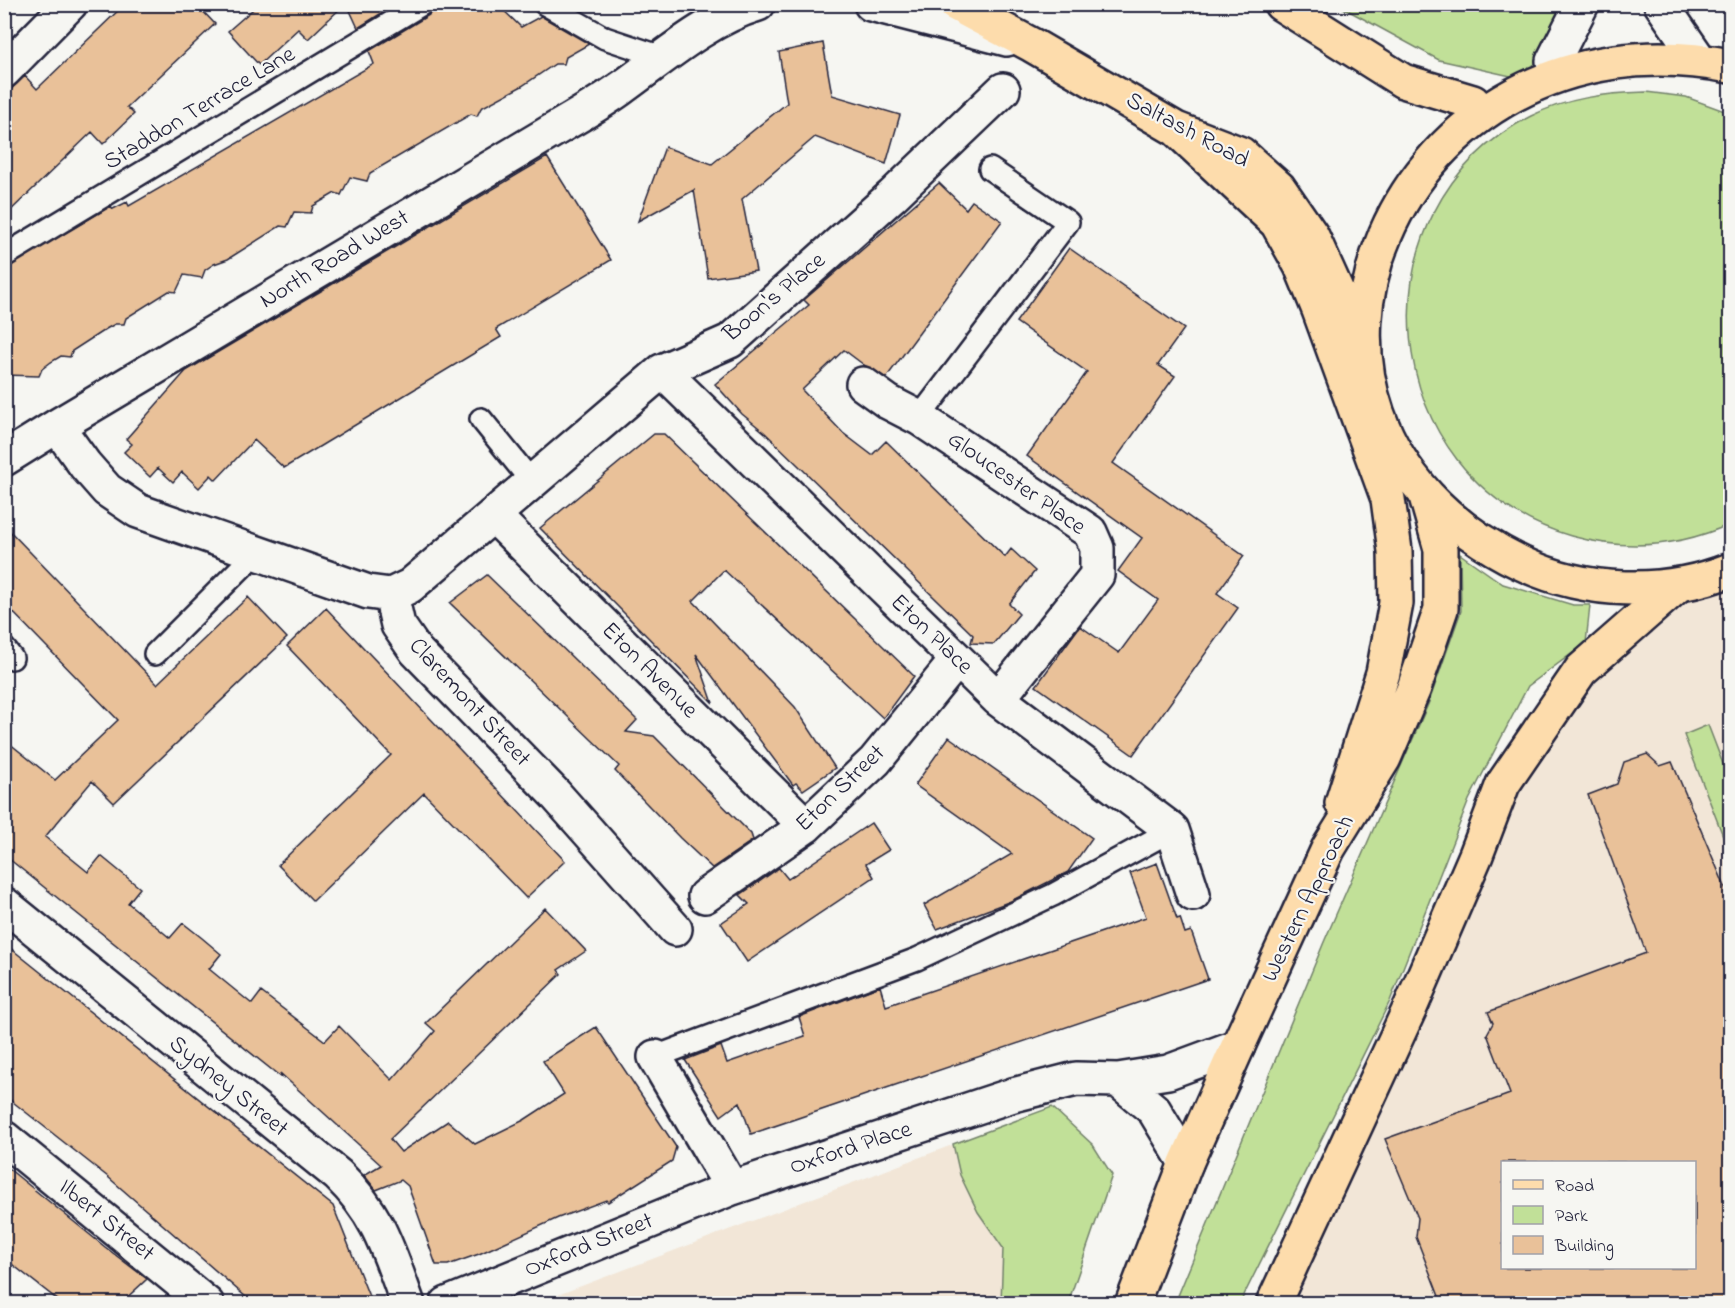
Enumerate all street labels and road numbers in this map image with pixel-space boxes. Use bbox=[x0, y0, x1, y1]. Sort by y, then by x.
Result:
street label: Staddon Terrace Lane bbox=[98, 38, 303, 180]
street label: Saltash Road bbox=[1119, 84, 1255, 178]
street label: North Road West bbox=[253, 201, 417, 319]
street label: Boon's Place bbox=[715, 244, 834, 352]
street label: Gloucester Place bbox=[940, 423, 1093, 545]
street label: Eton Place bbox=[882, 586, 981, 684]
street label: Eton Avenue bbox=[593, 615, 706, 728]
street label: Claremont Street bbox=[400, 630, 538, 776]
street label: Eton Street bbox=[788, 737, 894, 841]
street label: Western Approach bbox=[1253, 810, 1365, 988]
street label: Sydney Street bbox=[160, 1028, 296, 1147]
street label: Oxford Place bbox=[785, 1113, 917, 1185]
street label: Ilbert Street bbox=[50, 1171, 162, 1271]
street label: Oxford Street bbox=[519, 1204, 659, 1288]

